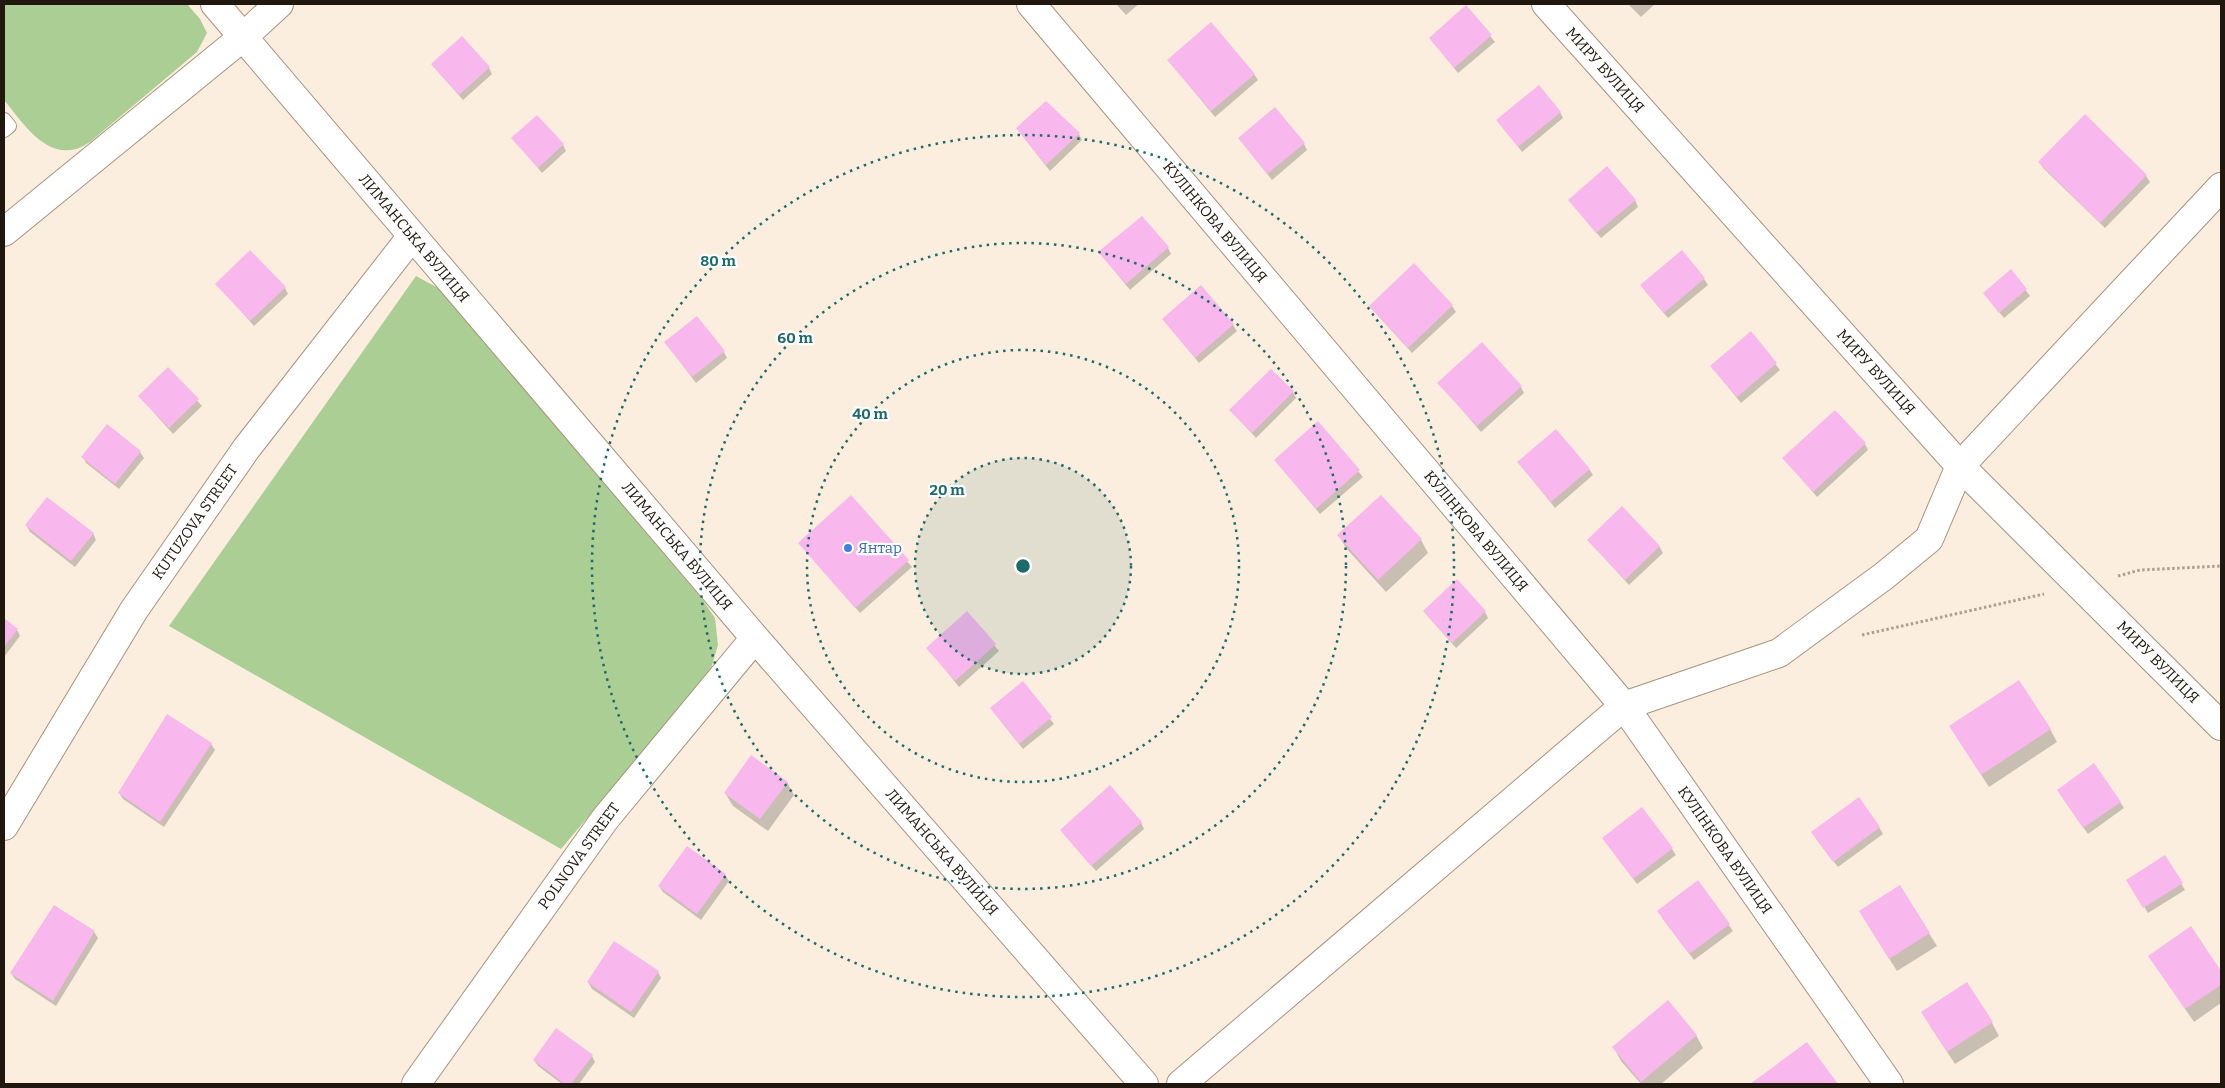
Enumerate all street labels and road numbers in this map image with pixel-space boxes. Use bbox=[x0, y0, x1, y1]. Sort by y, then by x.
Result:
street label: МИРУ ВУЛИЦЯ bbox=[1562, 24, 1648, 117]
street label: КУЛІНКОВА ВУЛИЦЯ bbox=[1159, 158, 1271, 286]
street label: ЛИМАНСЬКА ВУЛИЦЯ bbox=[355, 170, 473, 306]
street label: МИРУ ВУЛИЦЯ bbox=[1833, 326, 1919, 419]
street label: KUTUZOVA STREET bbox=[149, 461, 242, 583]
street label: КУЛІНКОВА ВУЛИЦЯ bbox=[1420, 467, 1532, 595]
street label: ЛИМАНСЬКА ВУЛИЦЯ bbox=[618, 478, 736, 614]
street label: МИРУ ВУЛИЦЯ bbox=[2113, 617, 2203, 707]
street label: КУЛІНКОВА ВУЛИЦЯ bbox=[1674, 783, 1776, 918]
street label: ЛИМАНСЬКА ВУЛИЦЯ bbox=[882, 785, 1002, 919]
street label: POLNOVA STREET bbox=[534, 799, 624, 913]

